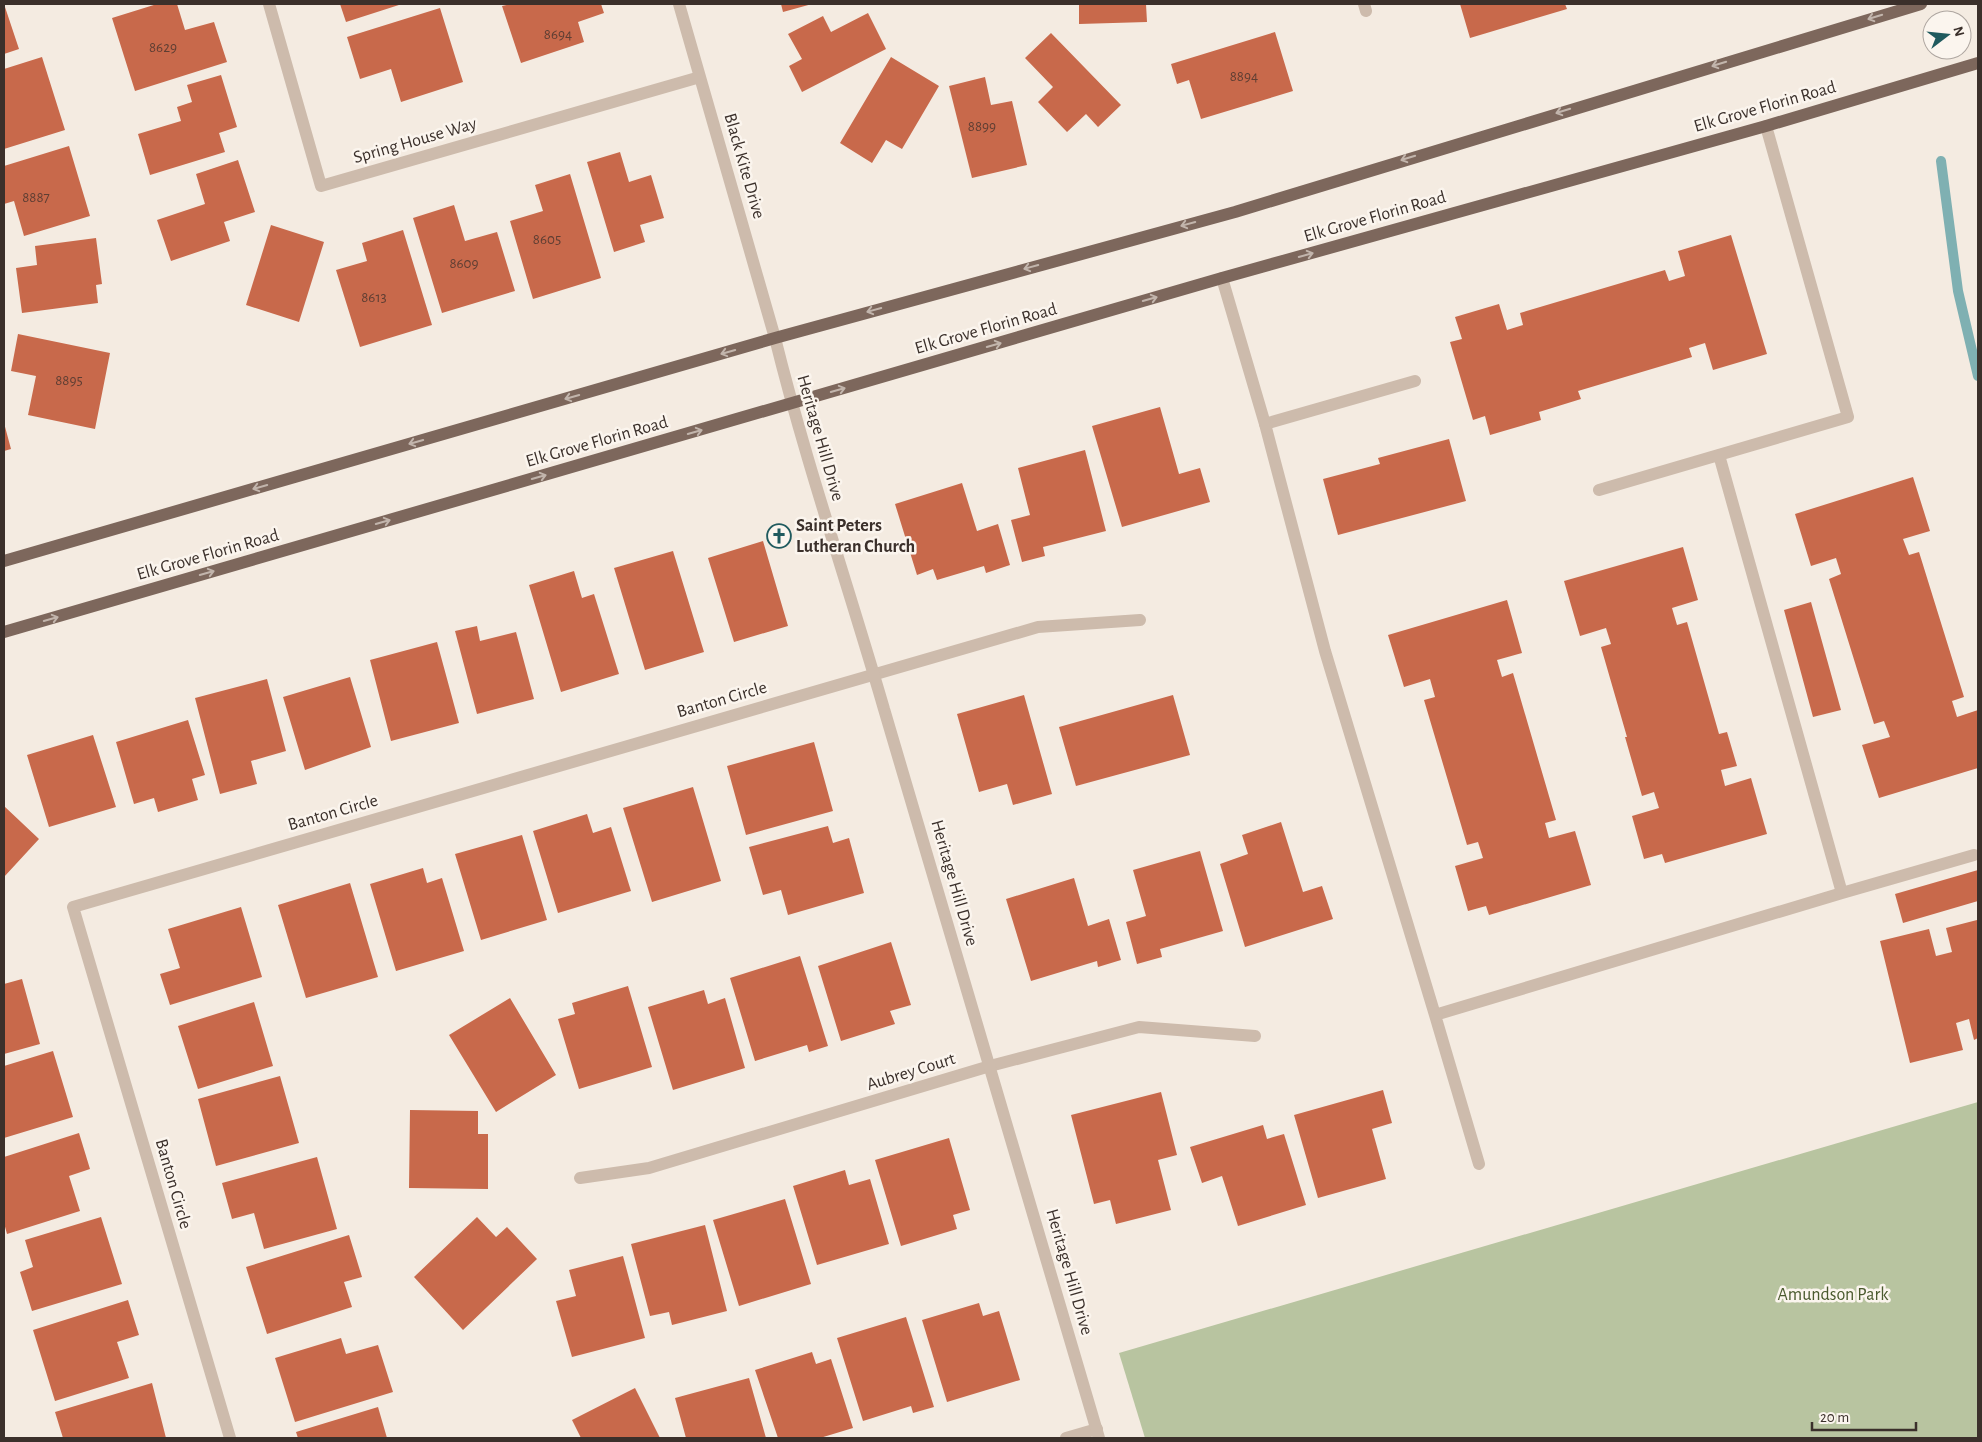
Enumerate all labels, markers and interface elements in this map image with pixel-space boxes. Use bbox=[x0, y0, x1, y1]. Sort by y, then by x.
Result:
north arrow bbox=[1922, 10, 1972, 60]
one-way arrow bbox=[1867, 13, 1883, 23]
text: N bbox=[1950, 25, 1967, 38]
house number: 8694 bbox=[544, 27, 572, 42]
house number: 8629 bbox=[149, 40, 177, 55]
one-way arrow bbox=[1711, 59, 1727, 69]
house number: 8894 bbox=[1230, 69, 1258, 84]
street label: Elk Grove Florin Road bbox=[1692, 78, 1838, 136]
one-way arrow bbox=[1556, 107, 1572, 117]
street label: Black Kite Drive bbox=[720, 111, 768, 221]
street label: Spring House Way bbox=[351, 115, 479, 167]
house number: 8899 bbox=[968, 119, 996, 134]
one-way arrow bbox=[1400, 154, 1416, 164]
street label: Elk Grove Florin Road bbox=[1302, 188, 1448, 246]
house number: 8887 bbox=[22, 190, 50, 205]
one-way arrow bbox=[1180, 220, 1196, 230]
house number: 8605 bbox=[533, 232, 561, 247]
one-way arrow bbox=[1298, 250, 1314, 259]
house number: 8609 bbox=[449, 256, 479, 271]
one-way arrow bbox=[1024, 263, 1040, 273]
house number: 8613 bbox=[361, 290, 387, 305]
one-way arrow bbox=[1142, 294, 1158, 304]
street label: Elk Grove Florin Road bbox=[913, 300, 1059, 358]
one-way arrow bbox=[867, 306, 883, 316]
one-way arrow bbox=[986, 339, 1002, 349]
one-way arrow bbox=[720, 348, 736, 358]
house number: 8895 bbox=[55, 373, 83, 388]
street label: Heritage Hill Drive bbox=[793, 373, 847, 503]
one-way arrow bbox=[829, 384, 845, 394]
one-way arrow bbox=[564, 393, 580, 403]
street label: Elk Grove Florin Road bbox=[524, 413, 670, 471]
one-way arrow bbox=[687, 426, 703, 436]
one-way arrow bbox=[408, 438, 424, 448]
one-way arrow bbox=[531, 471, 547, 481]
one-way arrow bbox=[252, 483, 268, 493]
one-way arrow bbox=[375, 516, 391, 526]
place label: Saint Peters Lutheran Church bbox=[796, 517, 915, 556]
church icon: Saint Peters Lutheran Church bbox=[766, 523, 792, 549]
street label: Elk Grove Florin Road bbox=[135, 526, 281, 584]
one-way arrow bbox=[198, 568, 214, 578]
one-way arrow bbox=[42, 613, 58, 623]
street label: Banton Circle bbox=[675, 679, 769, 721]
street label: Banton Circle bbox=[286, 792, 380, 834]
street label: Heritage Hill Drive bbox=[927, 818, 981, 948]
street label: Aubrey Court bbox=[865, 1050, 958, 1094]
street label: Banton Circle bbox=[152, 1137, 194, 1231]
street label: Heritage Hill Drive bbox=[1042, 1207, 1096, 1337]
park label: Amundson Park bbox=[1778, 1286, 1889, 1304]
scale bar bbox=[1812, 1400, 1916, 1432]
text: 20 m bbox=[1820, 1410, 1849, 1425]

